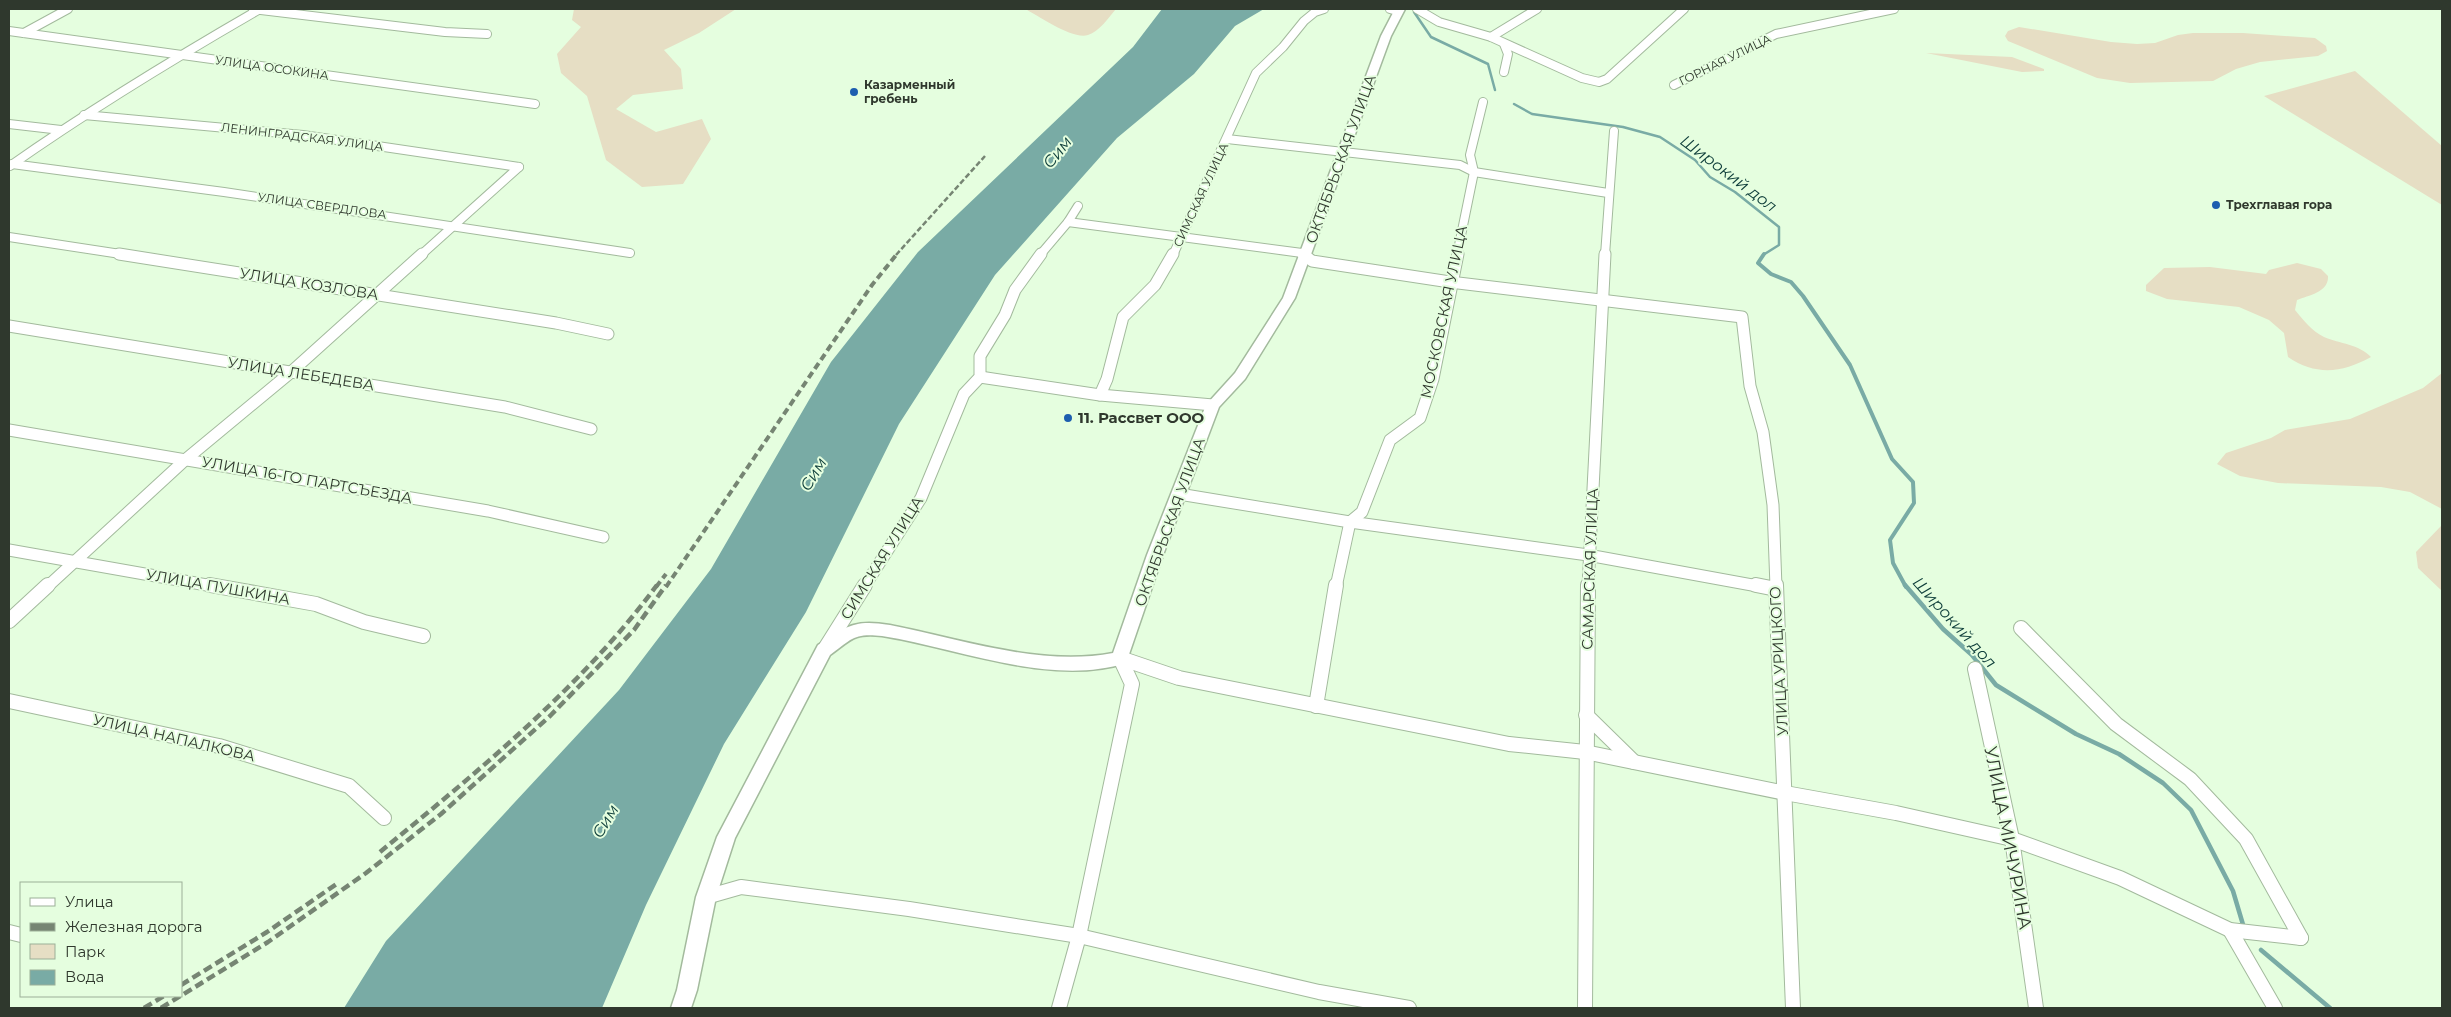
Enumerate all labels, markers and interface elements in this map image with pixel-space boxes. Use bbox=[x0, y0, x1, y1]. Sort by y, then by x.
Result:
street label: ГОРНАЯ УЛИЦА bbox=[1676, 31, 1773, 88]
street label: УЛИЦА ОСОКИНА bbox=[214, 52, 330, 83]
street label: ОКТЯБРЬСКАЯ УЛИЦА bbox=[1301, 72, 1380, 246]
place label: Казарменный гребень bbox=[864, 77, 955, 106]
marker: Казарменный гребень bbox=[848, 86, 860, 98]
street label: ЛЕНИНГРАДСКАЯ УЛИЦА bbox=[220, 119, 384, 154]
water label: Широкий дол bbox=[1677, 131, 1781, 216]
water label: Сим bbox=[1039, 133, 1076, 172]
street label: СИМСКАЯ УЛИЦА bbox=[1170, 140, 1231, 249]
street label: УЛИЦА СВЕРДЛОВА bbox=[257, 189, 387, 222]
place label: Трехглавая гора bbox=[2226, 197, 2332, 212]
marker: Трехглавая гора bbox=[2210, 199, 2222, 211]
street label: МОСКОВСКАЯ УЛИЦА bbox=[1416, 224, 1471, 400]
street label: УЛИЦА КОЗЛОВА bbox=[238, 263, 380, 304]
street label: УЛИЦА ЛЕБЕДЕВА bbox=[226, 353, 376, 394]
place label: 11. Рассвет ООО bbox=[1078, 408, 1205, 427]
marker: 11. Рассвет ООО bbox=[1062, 412, 1074, 424]
street label: ОКТЯБРЬСКАЯ УЛИЦА bbox=[1130, 435, 1209, 609]
street label: УЛИЦА 16-ГО ПАРТСЪЕЗДА bbox=[200, 452, 414, 507]
water label: Сим bbox=[796, 454, 831, 494]
street label: САМАРСКАЯ УЛИЦА bbox=[1577, 488, 1602, 650]
street label: СИМСКАЯ УЛИЦА bbox=[836, 493, 927, 623]
street label: УЛИЦА ПУШКИНА bbox=[145, 564, 292, 609]
water label: Широкий дол bbox=[1909, 573, 2000, 672]
street label: УЛИЦА УРИЦКОГО bbox=[1765, 586, 1792, 736]
street label: УЛИЦА НАПАЛКОВА bbox=[91, 710, 257, 765]
street label: УЛИЦА МИЧУРИНА bbox=[1979, 745, 2037, 932]
water label: Сим bbox=[588, 801, 623, 841]
legend bbox=[20, 882, 182, 997]
text: Улица bbox=[65, 892, 113, 911]
text: Железная дорога bbox=[65, 917, 202, 936]
text: Парк bbox=[65, 942, 105, 961]
text: Вода bbox=[65, 967, 104, 986]

